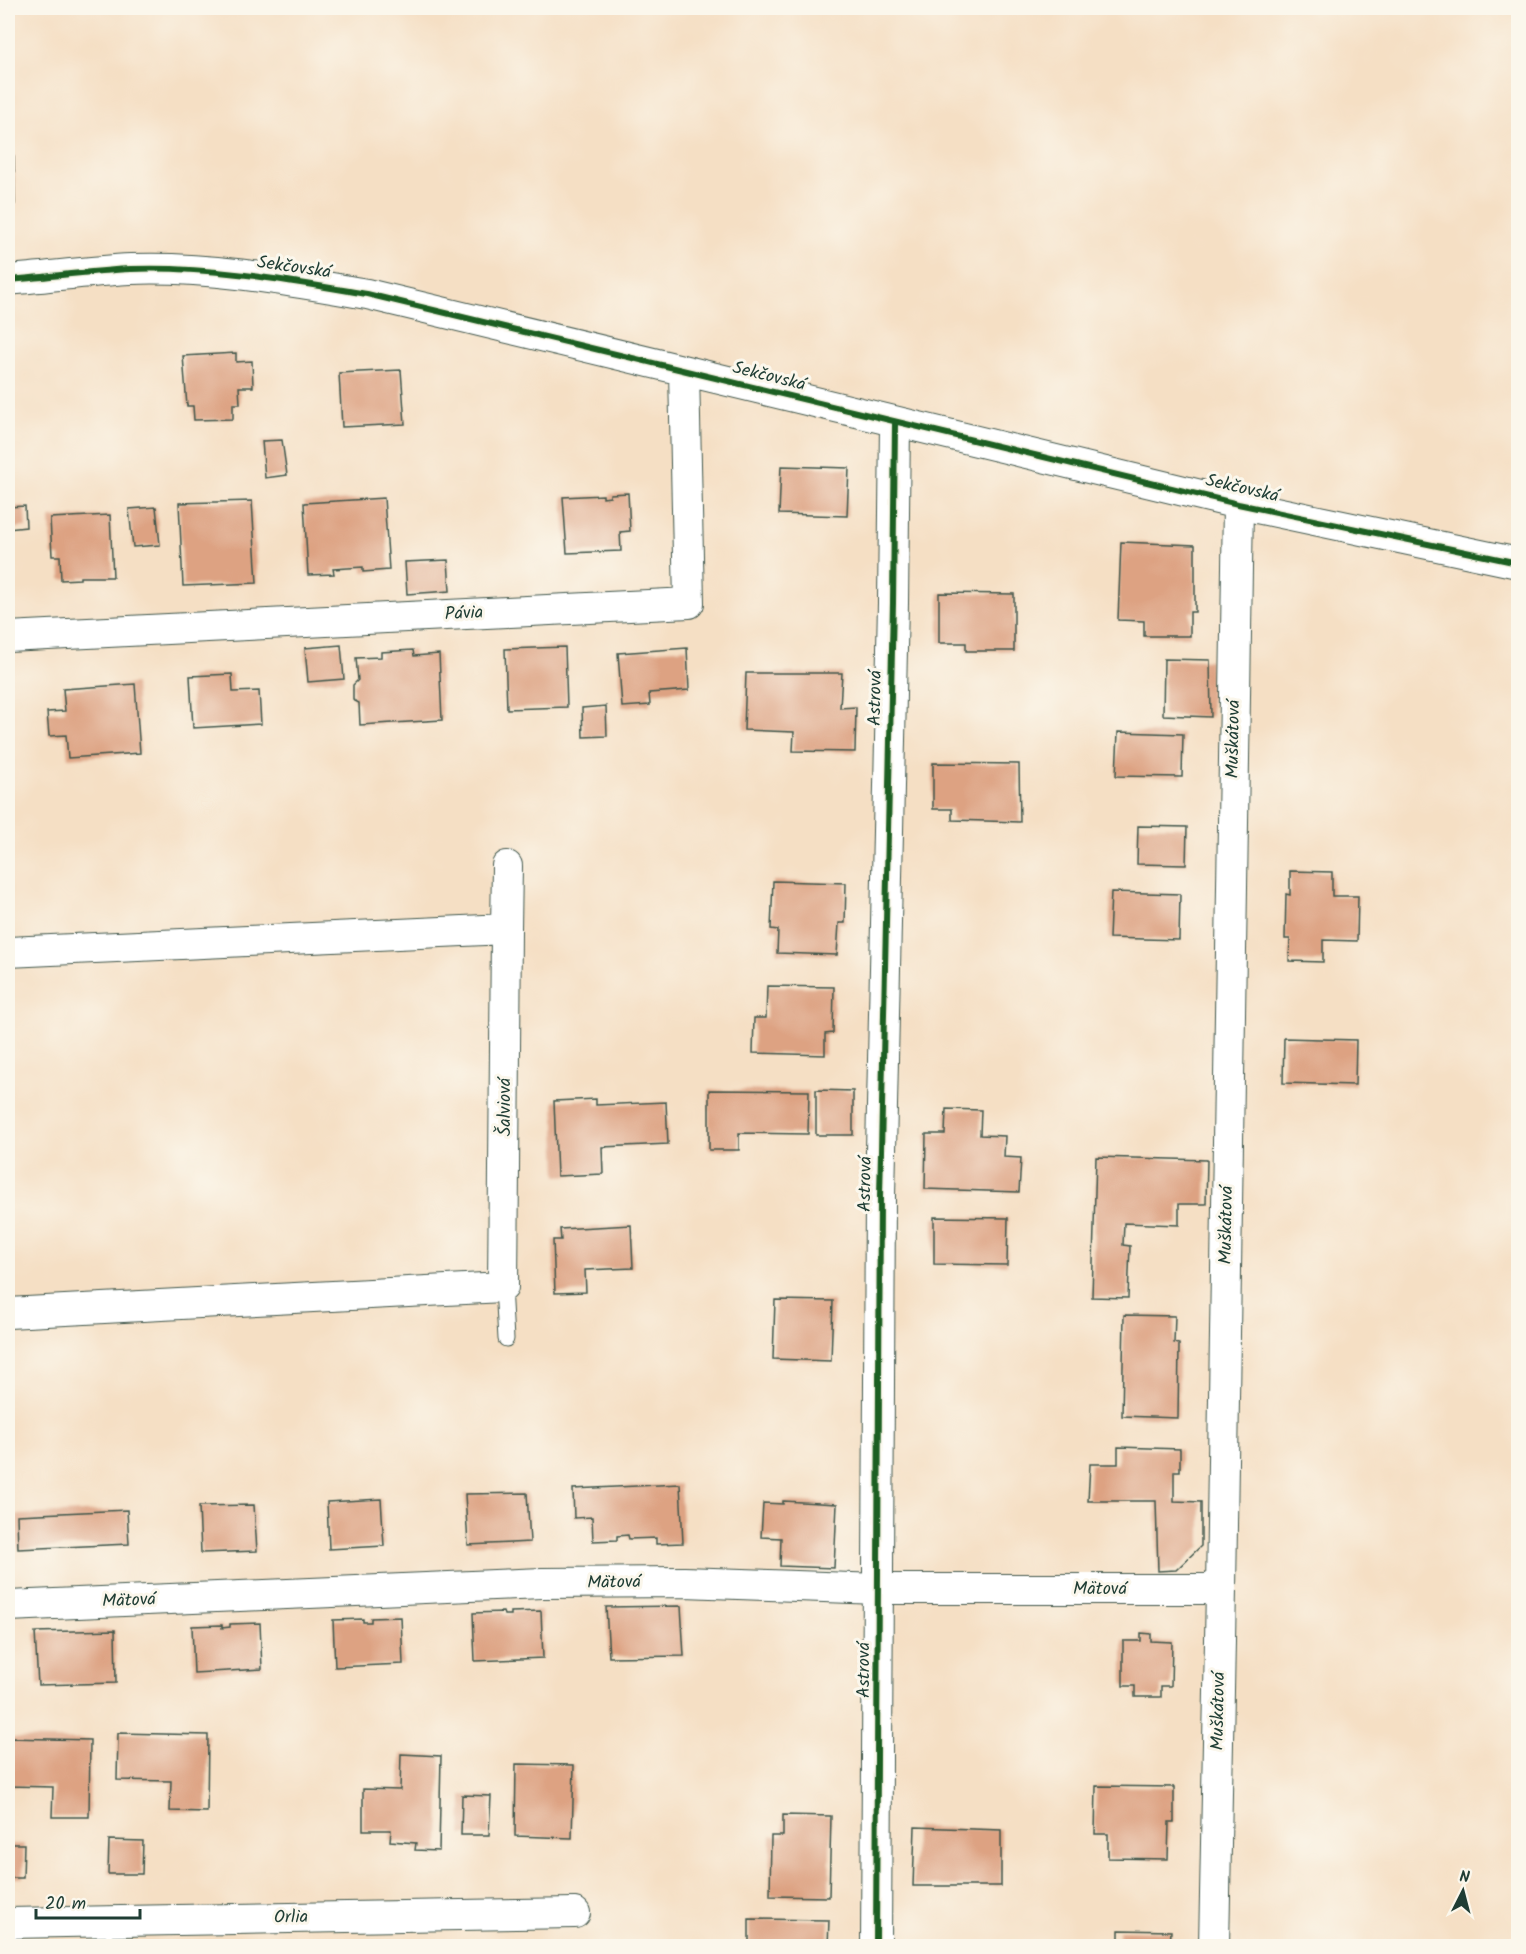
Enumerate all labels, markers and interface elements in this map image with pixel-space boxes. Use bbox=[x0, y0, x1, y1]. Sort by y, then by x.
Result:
street label: Sekčovská bbox=[255, 248, 334, 288]
street label: Sekčovská bbox=[729, 354, 810, 400]
street label: Sekčovská bbox=[1202, 466, 1283, 512]
street label: Pávia bbox=[444, 599, 484, 629]
street label: Astrová bbox=[861, 668, 891, 726]
street label: Muškátová bbox=[1219, 698, 1249, 779]
street label: Šalviová bbox=[491, 1076, 520, 1136]
street label: Astrová bbox=[851, 1154, 881, 1212]
street label: Muškátová bbox=[1212, 1184, 1242, 1265]
street label: Mätová bbox=[587, 1568, 643, 1598]
street label: Mätová bbox=[1073, 1575, 1128, 1604]
street label: Mätová bbox=[102, 1586, 158, 1616]
street label: Astrová bbox=[850, 1641, 879, 1698]
street label: Muškátová bbox=[1204, 1670, 1234, 1751]
north arrow bbox=[1433, 1861, 1493, 1921]
text: N bbox=[1458, 1865, 1471, 1891]
scale bar bbox=[36, 1882, 140, 1920]
text: 20 m bbox=[45, 1890, 86, 1919]
street label: Orlia bbox=[274, 1903, 308, 1933]

